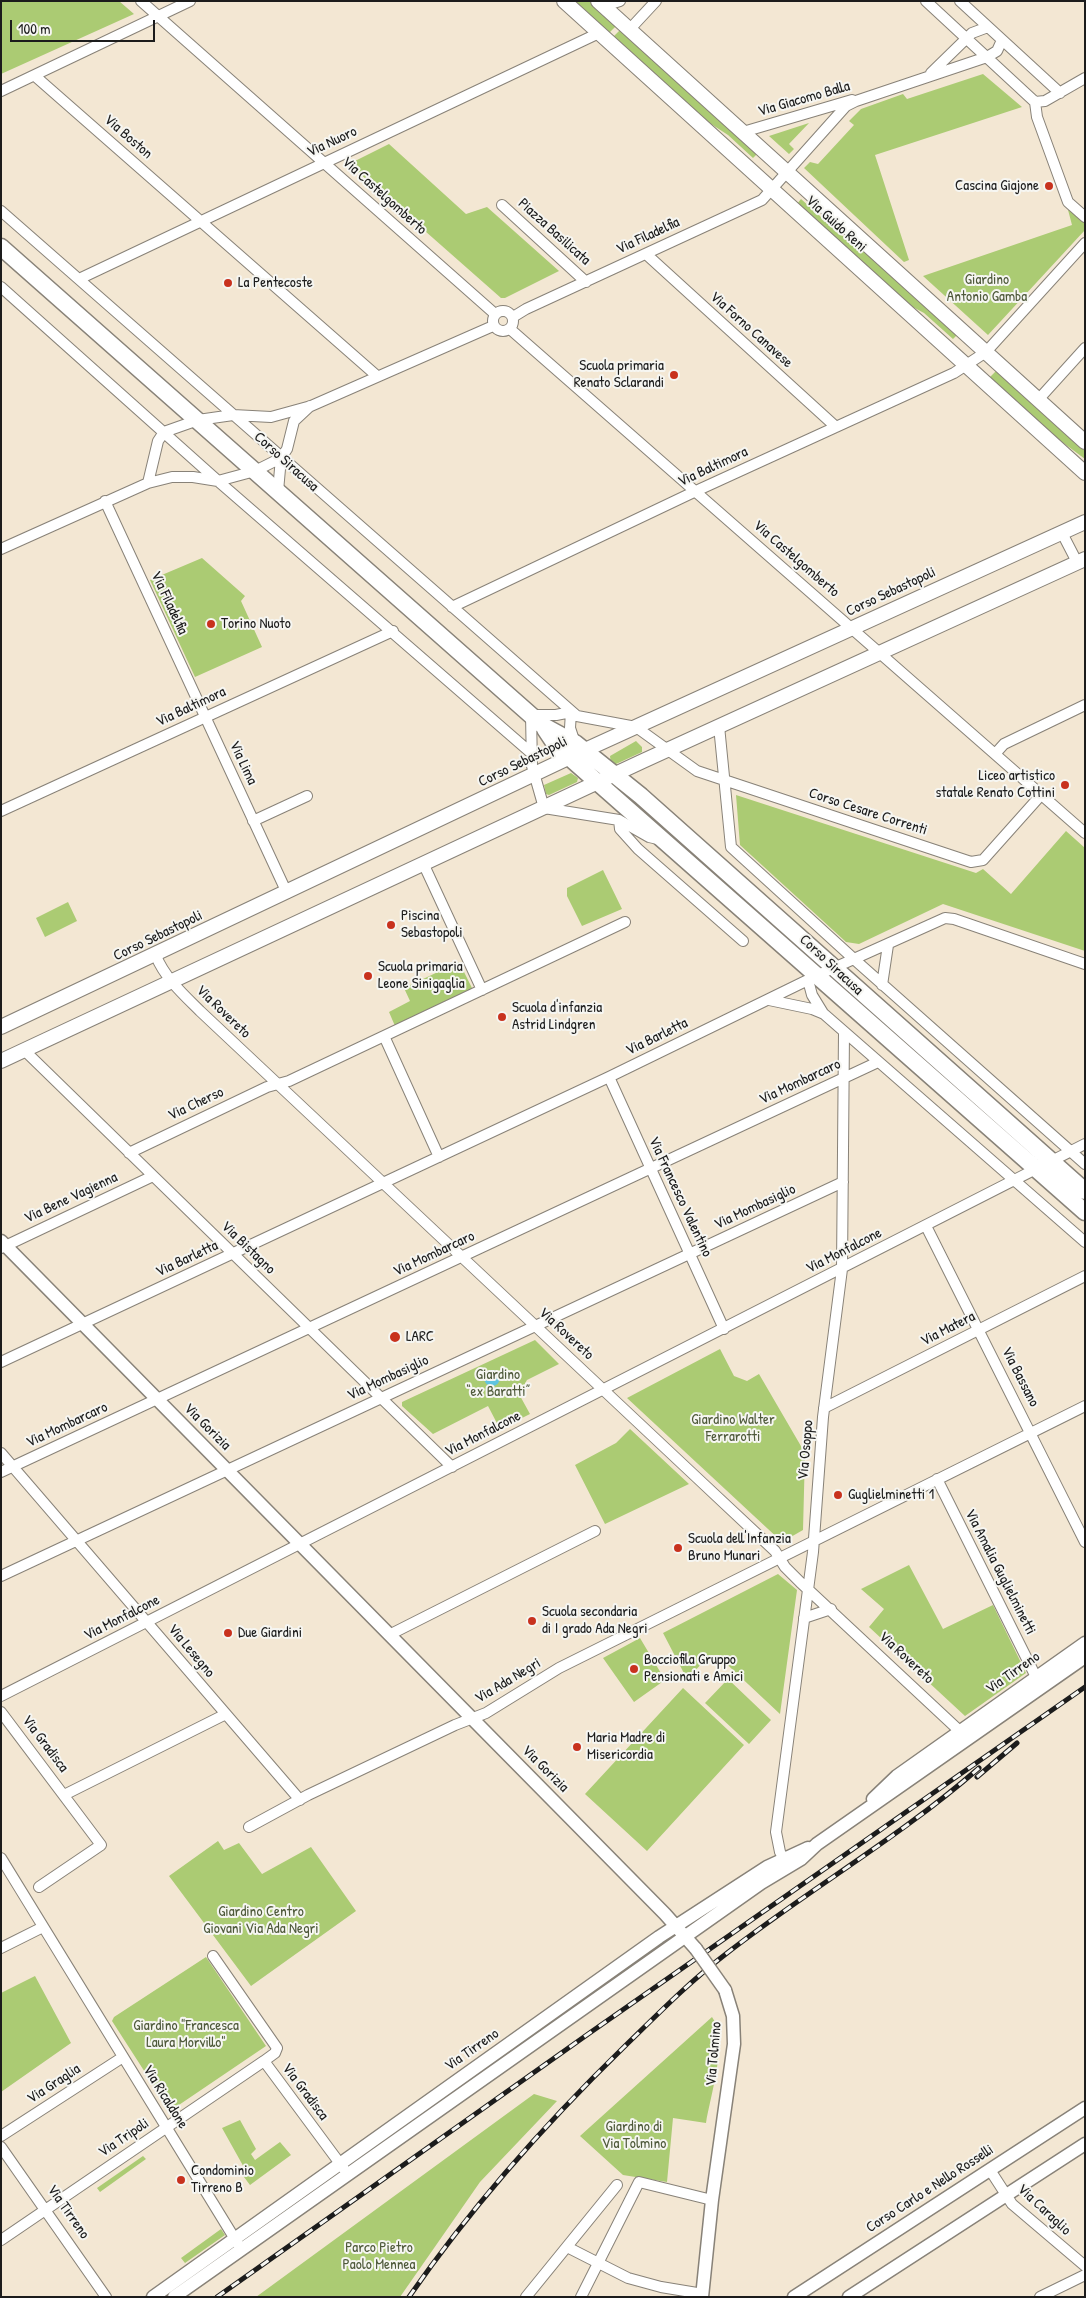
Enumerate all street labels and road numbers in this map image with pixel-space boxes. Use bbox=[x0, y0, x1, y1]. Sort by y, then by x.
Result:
street label: Via Giacomo Balla bbox=[756, 77, 852, 121]
street label: Via Boston bbox=[100, 111, 156, 163]
street label: Via Nuoro bbox=[304, 123, 360, 161]
street label: Via Castelgomberto bbox=[338, 153, 430, 239]
street label: Via Guido Reni bbox=[802, 192, 870, 256]
street label: Piazza Basilicata bbox=[514, 195, 594, 269]
street label: Via Filadelfia bbox=[614, 214, 682, 258]
street label: Via Forno Canavese bbox=[706, 288, 796, 372]
street label: Corso Siracusa bbox=[250, 428, 322, 496]
street label: Via Baltimora bbox=[675, 443, 751, 491]
street label: Via Castelgomberto bbox=[749, 517, 843, 601]
street label: Corso Sebastopoli bbox=[843, 563, 939, 621]
street label: Via Filadelfia bbox=[147, 569, 191, 637]
street label: Via Baltimora bbox=[153, 683, 229, 731]
street label: Corso Sebastopoli bbox=[475, 733, 571, 791]
street label: Via Lima bbox=[225, 738, 261, 788]
street label: Corso Cesare Correnti bbox=[807, 784, 929, 840]
street label: Corso Sebastopoli bbox=[110, 907, 206, 965]
street label: Corso Siracusa bbox=[795, 931, 867, 999]
street label: Via Rovereto bbox=[192, 982, 254, 1042]
street label: Via Barletta bbox=[623, 1014, 691, 1060]
street label: Via Mombarcaro bbox=[756, 1055, 844, 1109]
street label: Via Cherso bbox=[165, 1083, 227, 1125]
street label: Via Francesco Valentino bbox=[644, 1134, 716, 1260]
street label: Via Bene Vagienna bbox=[22, 1169, 120, 1227]
street label: Via Mombasiglio bbox=[712, 1180, 798, 1234]
street label: Via Bistagno bbox=[217, 1218, 279, 1278]
street label: Via Monfalcone bbox=[803, 1224, 885, 1278]
street label: Via Mombarcaro bbox=[390, 1227, 478, 1281]
street label: Via Barletta bbox=[153, 1237, 221, 1281]
street label: Via Rovereto bbox=[535, 1304, 597, 1364]
street label: Via Matera bbox=[918, 1308, 978, 1350]
street label: Via Bassano bbox=[997, 1344, 1043, 1410]
street label: Via Mombasiglio bbox=[345, 1351, 431, 1405]
street label: Via Mombarcaro bbox=[23, 1398, 111, 1452]
street label: Via Gorizia bbox=[180, 1400, 234, 1454]
street label: Via Monfalcone bbox=[442, 1407, 524, 1461]
street label: Via Osoppo bbox=[794, 1419, 818, 1481]
street label: Via Amalia Guglielminetti bbox=[961, 1506, 1039, 1638]
street label: Via Monfalcone bbox=[81, 1591, 163, 1645]
street label: Via Lesegno bbox=[164, 1621, 218, 1681]
street label: Via Rovereto bbox=[875, 1628, 937, 1688]
street label: Via Tirreno bbox=[983, 1648, 1043, 1698]
street label: Via Ada Negri bbox=[472, 1654, 544, 1708]
street label: Via Gradisca bbox=[18, 1712, 72, 1776]
street label: Via Gorizia bbox=[518, 1742, 572, 1796]
street label: Via Tolmino bbox=[702, 2021, 726, 2087]
street label: Via Tirreno bbox=[442, 2025, 502, 2075]
street label: Via Graglia bbox=[24, 2060, 84, 2108]
street label: Via Gradisca bbox=[278, 2060, 332, 2124]
street label: Via Ricaldone bbox=[138, 2062, 192, 2132]
street label: Via Tripoli bbox=[95, 2115, 153, 2161]
street label: Corso Carlo e Nello Rosselli bbox=[863, 2141, 997, 2237]
street label: Via Caraglio bbox=[1013, 2181, 1075, 2239]
street label: Via Tirreno bbox=[43, 2182, 93, 2242]

